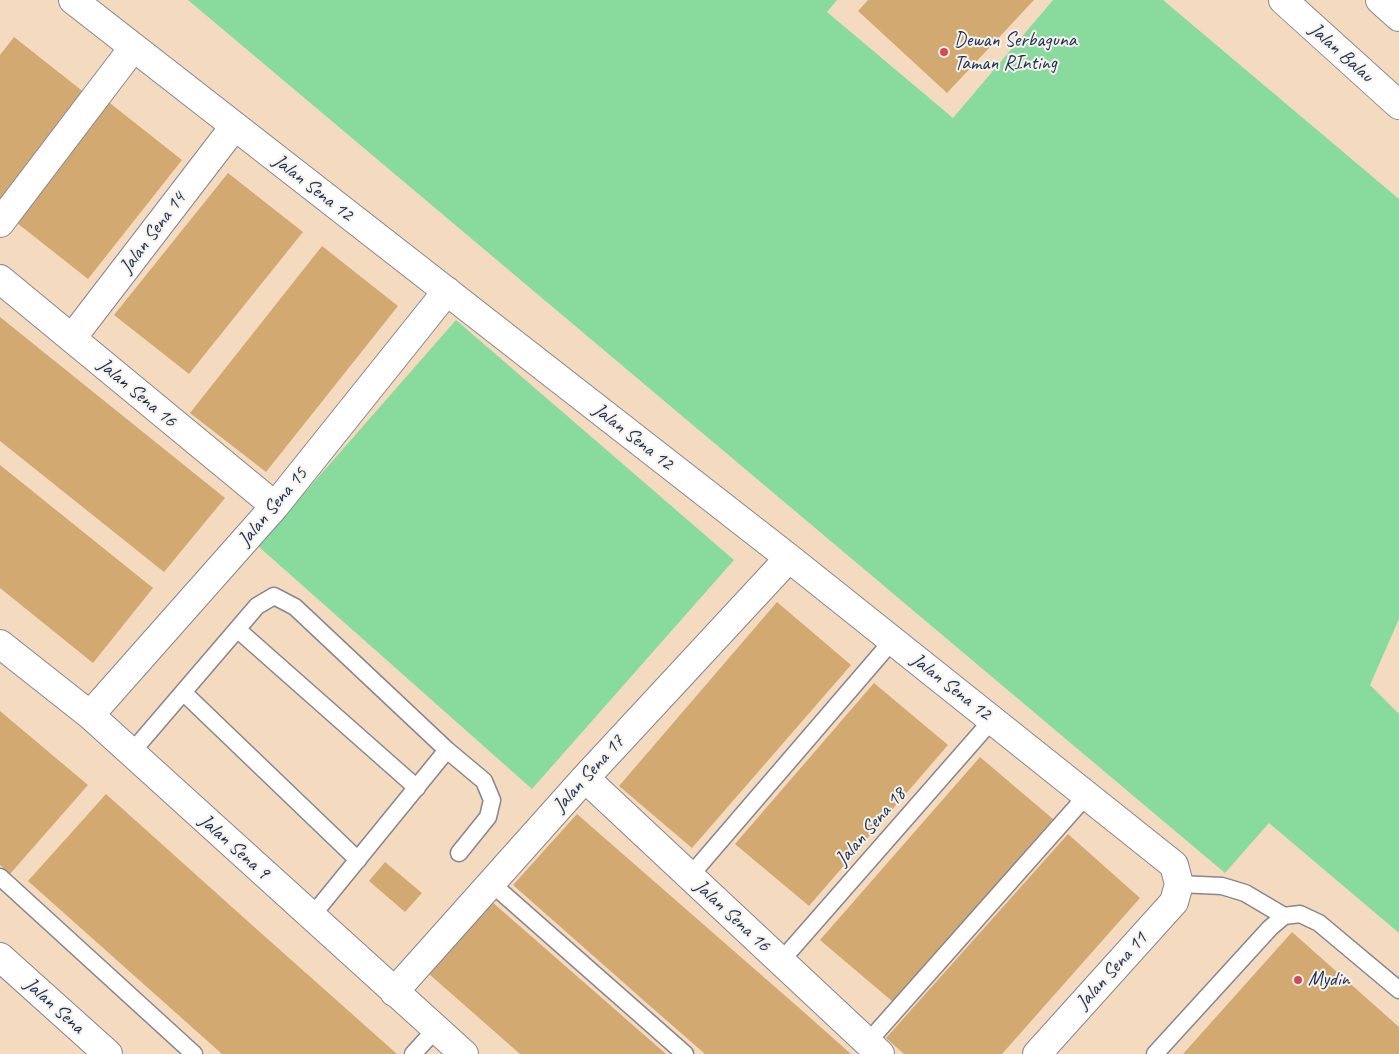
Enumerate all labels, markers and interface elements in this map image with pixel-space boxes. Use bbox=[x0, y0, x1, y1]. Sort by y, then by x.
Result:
street label: Jalan Balau bbox=[1304, 18, 1378, 88]
place label: Dewan Serbaguna Taman RInting bbox=[954, 29, 1076, 76]
marker: Dewan Serbaguna Taman RInting bbox=[938, 46, 950, 58]
street label: Jalan Sena 12 bbox=[268, 149, 358, 227]
street label: Jalan Sena 14 bbox=[115, 188, 191, 278]
street label: Jalan Sena 16 bbox=[93, 353, 181, 433]
street label: Jalan Sena 12 bbox=[588, 398, 678, 476]
street label: Jalan Sena 15 bbox=[233, 463, 313, 551]
street label: Jalan Sena 12 bbox=[906, 648, 996, 726]
street label: Jalan Sena 17 bbox=[548, 730, 630, 818]
street label: Jalan Sena 18 bbox=[831, 783, 911, 871]
street label: Jalan Sena 9 bbox=[194, 809, 274, 885]
street label: Jalan Sena 16 bbox=[689, 875, 775, 957]
street label: Jalan Sena 11 bbox=[1071, 927, 1153, 1015]
place label: Mydin bbox=[1308, 968, 1350, 992]
street label: Jalan Sena bbox=[19, 973, 89, 1039]
marker: Mydin bbox=[1292, 974, 1304, 986]

